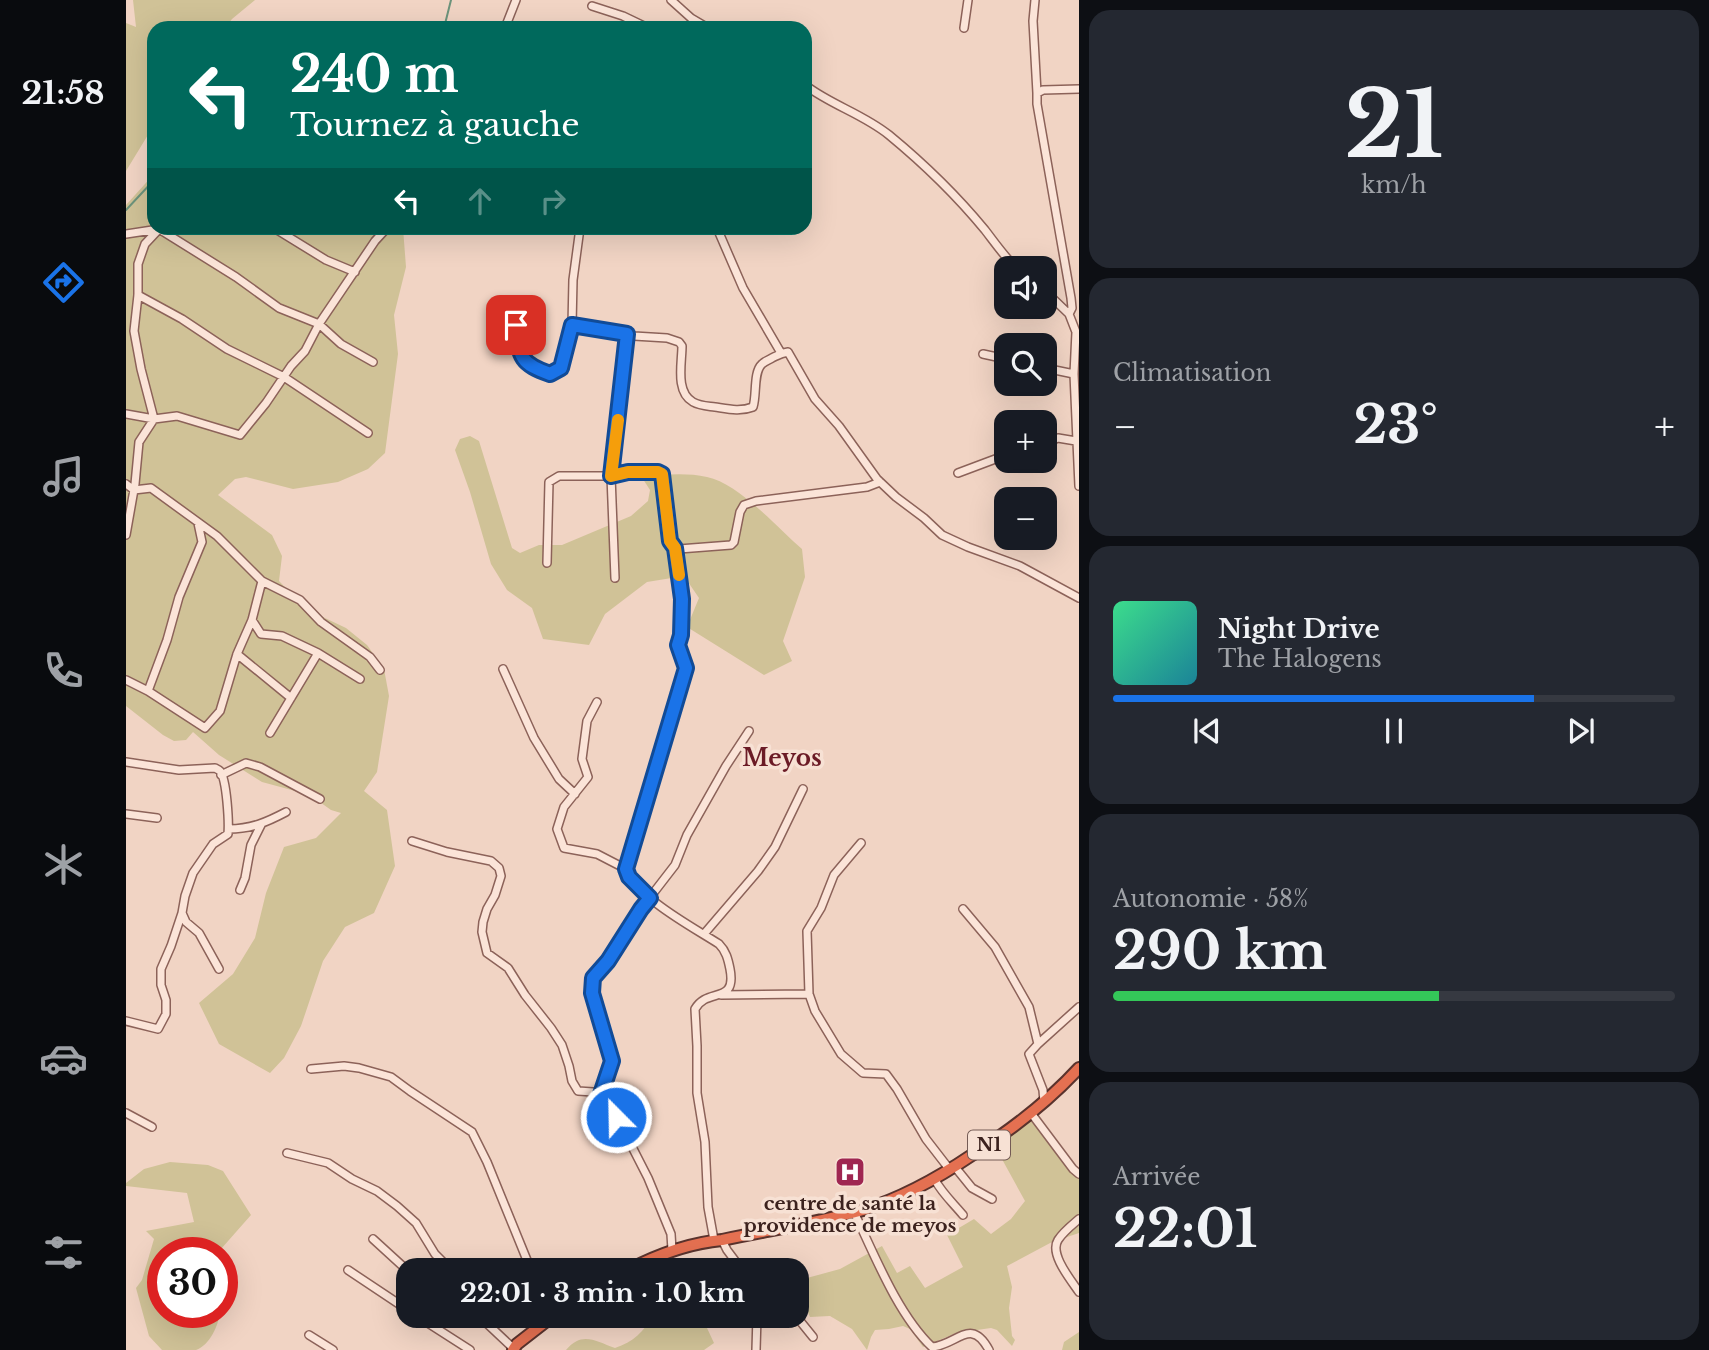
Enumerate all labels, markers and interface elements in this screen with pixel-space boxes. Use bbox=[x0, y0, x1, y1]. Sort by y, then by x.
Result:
text: 240 m bbox=[290, 44, 459, 105]
icon: left bbox=[175, 49, 266, 140]
text: 21 bbox=[1345, 69, 1443, 182]
text: 21:58 bbox=[21, 73, 105, 113]
text: Tournez à gauche bbox=[290, 105, 580, 145]
text: km/h bbox=[1361, 171, 1427, 199]
icon: left bbox=[388, 182, 426, 220]
icon: ahead bbox=[461, 182, 499, 220]
icon: right bbox=[534, 182, 572, 220]
map controls bbox=[994, 256, 1057, 550]
button: sound bbox=[994, 256, 1057, 319]
icon: directions bbox=[39, 258, 88, 307]
pin bbox=[486, 295, 546, 355]
icon: arrive bbox=[497, 306, 535, 344]
button: search bbox=[994, 333, 1057, 396]
text: Climatisation bbox=[1113, 359, 1271, 387]
text: 23° bbox=[1353, 393, 1438, 457]
text: − bbox=[1113, 403, 1137, 450]
text: + bbox=[1654, 403, 1675, 450]
button: + bbox=[994, 410, 1057, 473]
icon: music bbox=[39, 452, 88, 501]
button: − bbox=[994, 487, 1057, 550]
text: Night Drive bbox=[1218, 613, 1380, 645]
text: The Halogens bbox=[1218, 645, 1382, 673]
icon: phone bbox=[39, 646, 88, 695]
icon: previous bbox=[1188, 712, 1226, 750]
icon: pause bbox=[1375, 712, 1413, 750]
icon: next bbox=[1562, 712, 1600, 750]
district label: Meyos bbox=[742, 744, 822, 772]
icon: climate bbox=[39, 840, 88, 889]
text: Autonomie · 58% bbox=[1113, 885, 1308, 913]
text: 290 km bbox=[1113, 919, 1327, 983]
icon: car bbox=[39, 1034, 88, 1083]
position arrow bbox=[579, 1080, 653, 1154]
road number: N1 bbox=[968, 1130, 1010, 1160]
hospital icon: centre de santé la providence de meyos bbox=[833, 1155, 867, 1189]
text: Arrivée bbox=[1113, 1163, 1200, 1191]
place label: centre de santé la providence de meyos bbox=[744, 1192, 957, 1237]
text: 22:01 bbox=[1113, 1197, 1257, 1261]
icon: filters bbox=[39, 1228, 88, 1277]
speed limit sign: 30 bbox=[147, 1237, 238, 1328]
text: 22:01 · 3 min · 1.0 km bbox=[460, 1277, 745, 1309]

